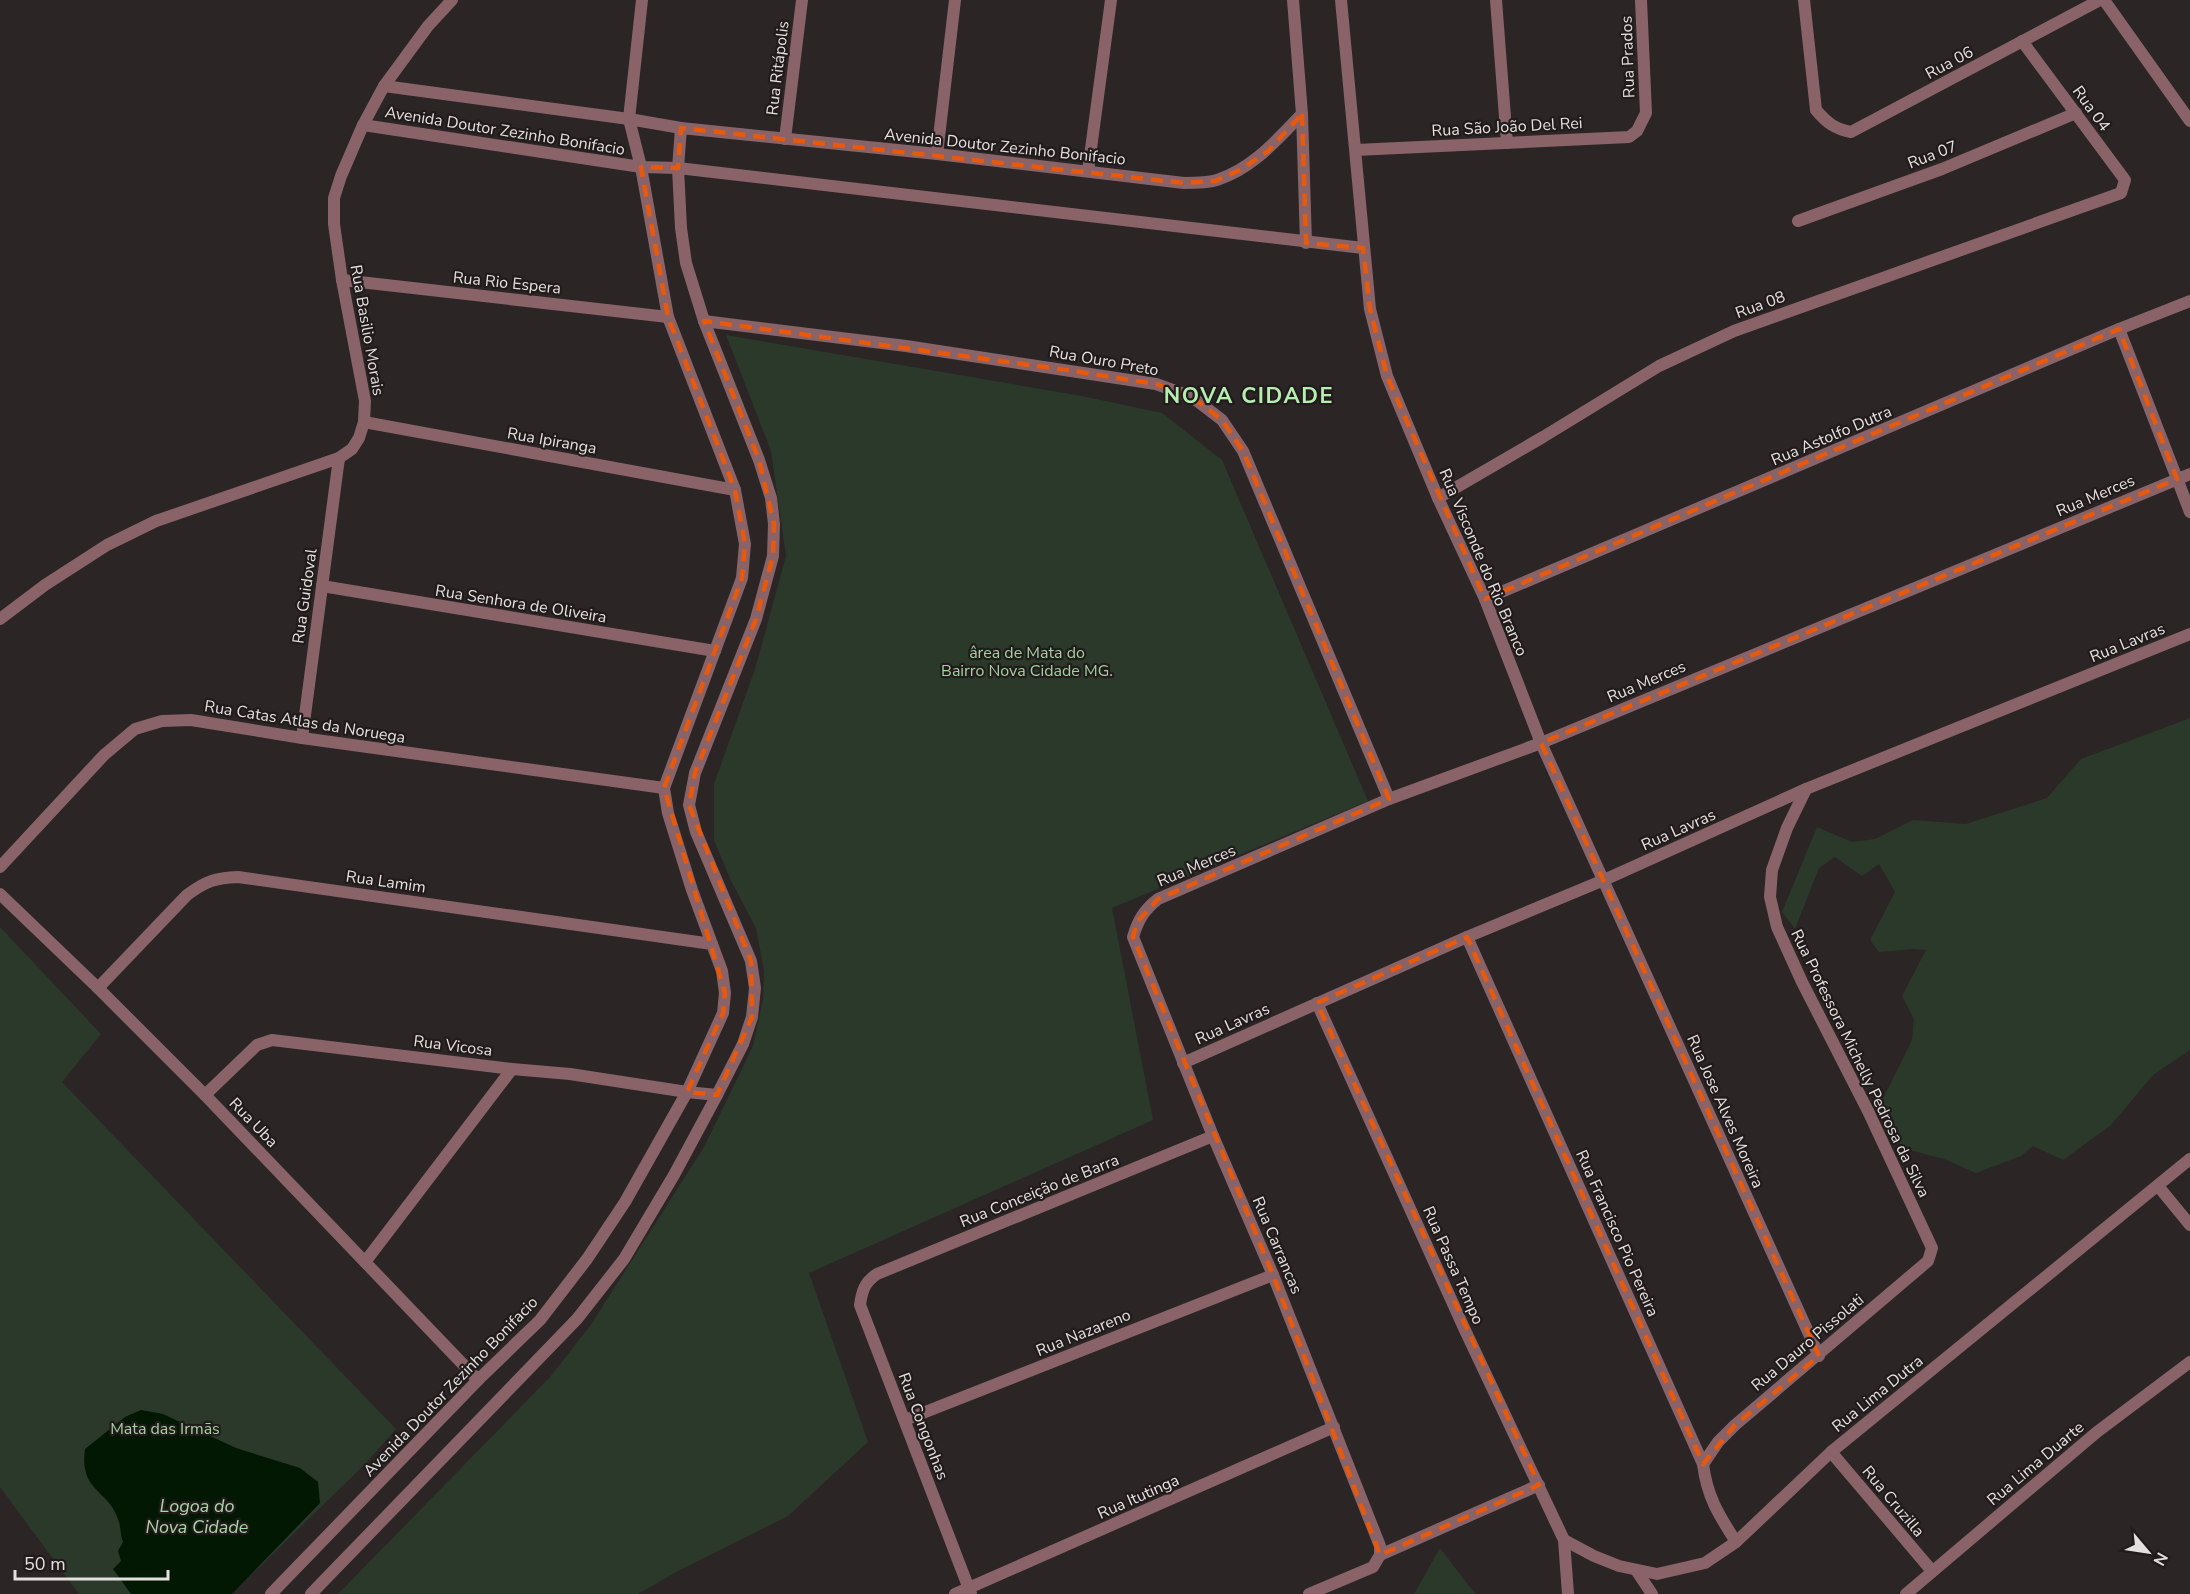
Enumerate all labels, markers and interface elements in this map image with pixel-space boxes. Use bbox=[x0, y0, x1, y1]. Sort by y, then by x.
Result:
street label: Rua Prados bbox=[1616, 15, 1640, 98]
street label: Rua Ritápolis bbox=[761, 20, 795, 117]
street label: Rua 06 bbox=[1922, 41, 1977, 85]
street label: Rua 04 bbox=[2067, 81, 2115, 136]
street label: Avenida Doutor Zezinho Bonifacio bbox=[383, 101, 627, 161]
street label: Rua São João Del Rei bbox=[1431, 112, 1583, 142]
street label: Avenida Doutor Zezinho Bonifacio bbox=[883, 123, 1127, 171]
street label: Rua 07 bbox=[1904, 135, 1960, 174]
street label: Rua Basilio Morais bbox=[345, 263, 389, 397]
street label: Rua Rio Espera bbox=[452, 266, 562, 300]
street label: Rua 08 bbox=[1732, 286, 1788, 324]
street label: Rua Ouro Preto bbox=[1047, 341, 1160, 381]
district label: NOVA CIDADE bbox=[1164, 381, 1334, 411]
street label: Rua Astolfo Dutra bbox=[1768, 401, 1895, 471]
street label: Rua Ipiranga bbox=[505, 422, 598, 460]
street label: Rua Visconde do Rio Branco bbox=[1434, 465, 1533, 660]
street label: Rua Merces bbox=[2053, 469, 2138, 522]
street label: Rua Guidoval bbox=[287, 547, 323, 645]
street label: Rua Senhora de Oliveira bbox=[434, 580, 608, 628]
street label: Rua Lavras bbox=[2086, 618, 2168, 668]
park label: ârea de Mata do Bairro Nova Cidade MG. bbox=[941, 642, 1113, 682]
street label: Rua Merces bbox=[1604, 655, 1689, 708]
street label: Rua Catas Atlas da Noruega bbox=[203, 695, 407, 749]
street label: Rua Lavras bbox=[1638, 804, 1719, 856]
street label: Rua Merces bbox=[1154, 839, 1239, 892]
street label: Rua Lamim bbox=[344, 865, 427, 898]
street label: Rua Professora Michelly Pedrosa da Silva bbox=[1785, 926, 1935, 1201]
street label: Rua Lavras bbox=[1192, 998, 1273, 1050]
street label: Rua Vicosa bbox=[412, 1030, 494, 1062]
street label: Rua Jose Alves Moreira bbox=[1681, 1031, 1769, 1192]
street label: Rua Uba bbox=[224, 1093, 283, 1153]
street label: Rua Francisco Pio Pereira bbox=[1570, 1147, 1664, 1320]
street label: Rua Conceição de Barra bbox=[957, 1149, 1122, 1233]
street label: Rua Carrancas bbox=[1247, 1193, 1307, 1297]
street label: Rua Passa Tempo bbox=[1417, 1203, 1489, 1328]
street label: Rua Dauro Pissolati bbox=[1747, 1289, 1869, 1396]
street label: Avenida Doutor Zezinho Bonifacio bbox=[358, 1292, 543, 1482]
street label: Rua Nazareno bbox=[1033, 1304, 1134, 1362]
street label: Rua Lima Dutra bbox=[1827, 1350, 1928, 1437]
street label: Rua Congonhas bbox=[893, 1370, 954, 1483]
street label: Rua Lima Duarte bbox=[1982, 1417, 2089, 1511]
park label: Mata das Irmãs bbox=[110, 1418, 220, 1440]
street label: Rua Cruzilla bbox=[1857, 1461, 1930, 1542]
street label: Rua Itutinga bbox=[1094, 1469, 1183, 1525]
water label: Logoa do Nova Cidade bbox=[146, 1494, 249, 1539]
north arrow bbox=[2118, 1522, 2178, 1582]
scale bar bbox=[15, 1543, 168, 1581]
text: N bbox=[2148, 1548, 2173, 1569]
text: 50 m bbox=[24, 1552, 66, 1576]

